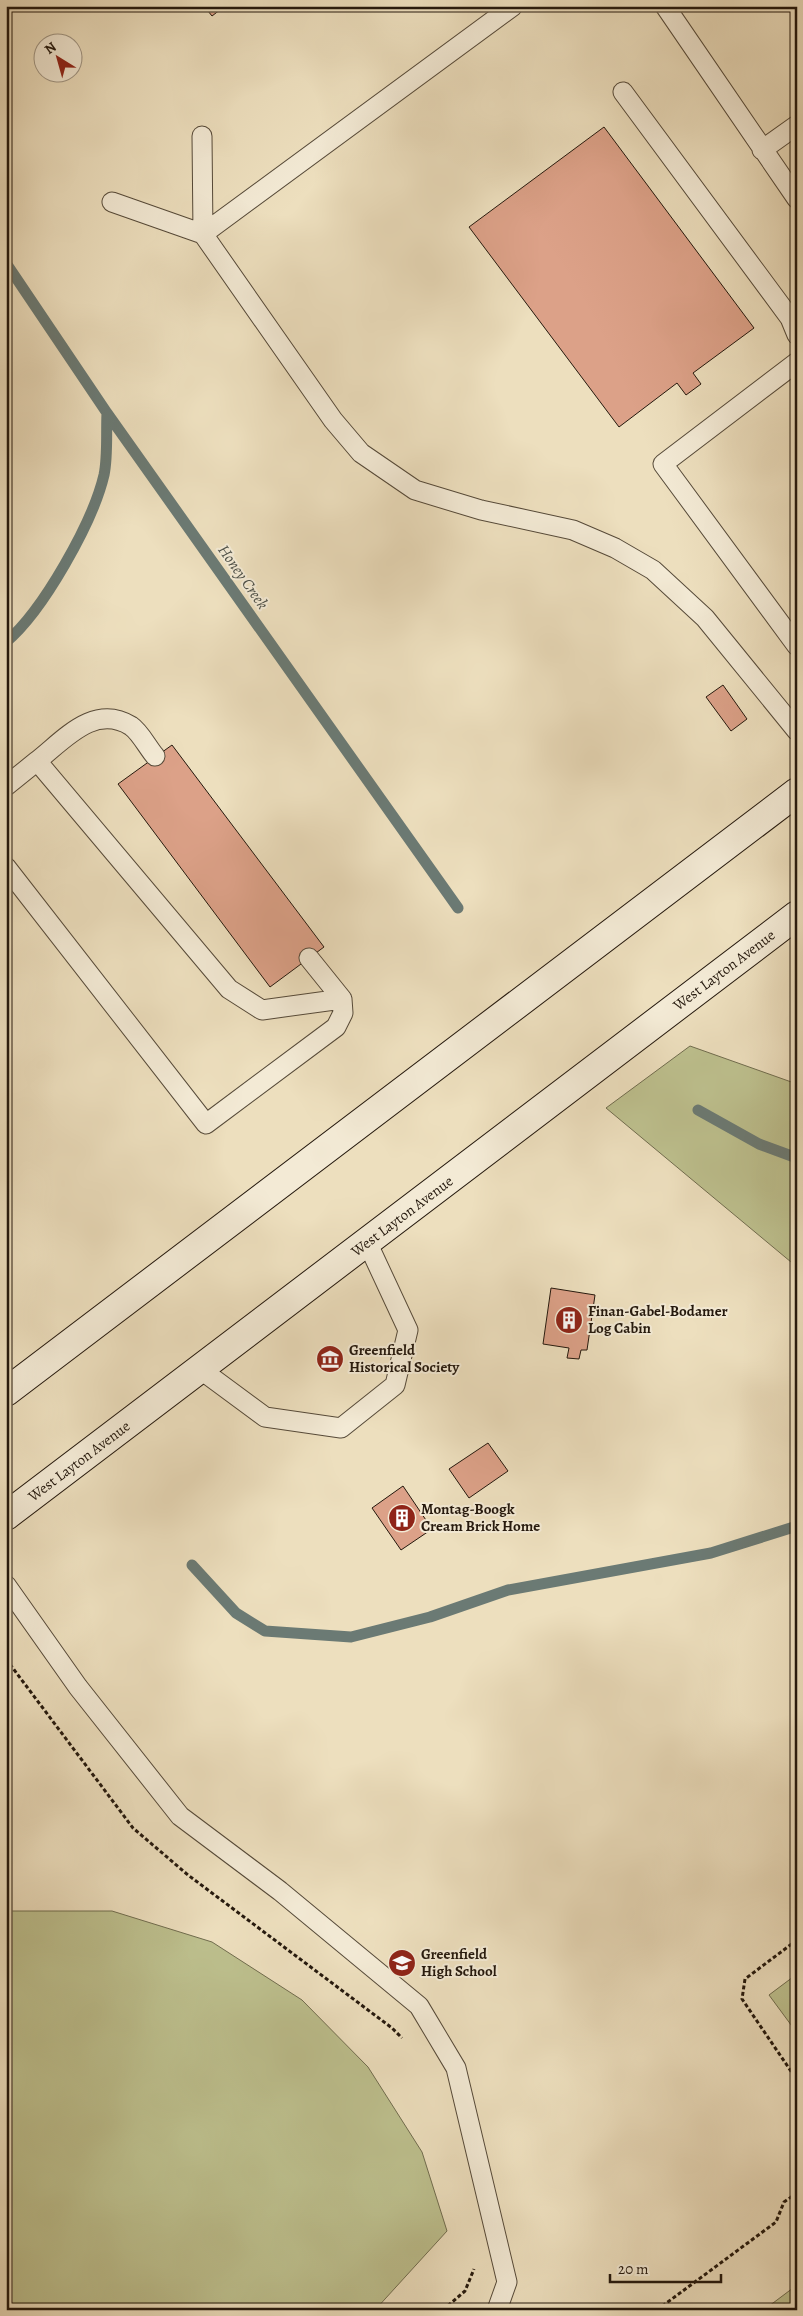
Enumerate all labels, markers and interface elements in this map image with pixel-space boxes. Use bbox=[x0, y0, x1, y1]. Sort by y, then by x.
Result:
north arrow bbox=[32, 32, 82, 82]
text: N bbox=[41, 37, 60, 59]
water label: Honey Creek bbox=[213, 540, 273, 614]
street label: West Layton Avenue bbox=[668, 925, 779, 1016]
street label: West Layton Avenue bbox=[346, 1171, 457, 1262]
place label: Finan-Gabel-Bodamer Log Cabin bbox=[588, 1301, 728, 1338]
building icon: Finan-Gabel-Bodamer Log Cabin bbox=[554, 1305, 584, 1335]
place label: Greenfield Historical Society bbox=[349, 1340, 460, 1377]
museum icon: Greenfield Historical Society bbox=[315, 1344, 345, 1374]
street label: West Layton Avenue bbox=[23, 1416, 134, 1507]
place label: Montag-Boogk Cream Brick Home bbox=[421, 1499, 540, 1536]
building icon: Montag-Boogk Cream Brick Home bbox=[387, 1503, 417, 1533]
place label: Greenfield High School bbox=[421, 1944, 497, 1981]
school or university icon: Greenfield High School bbox=[387, 1948, 417, 1978]
scale bar bbox=[610, 2251, 722, 2283]
text: 20 m bbox=[618, 2259, 649, 2279]

